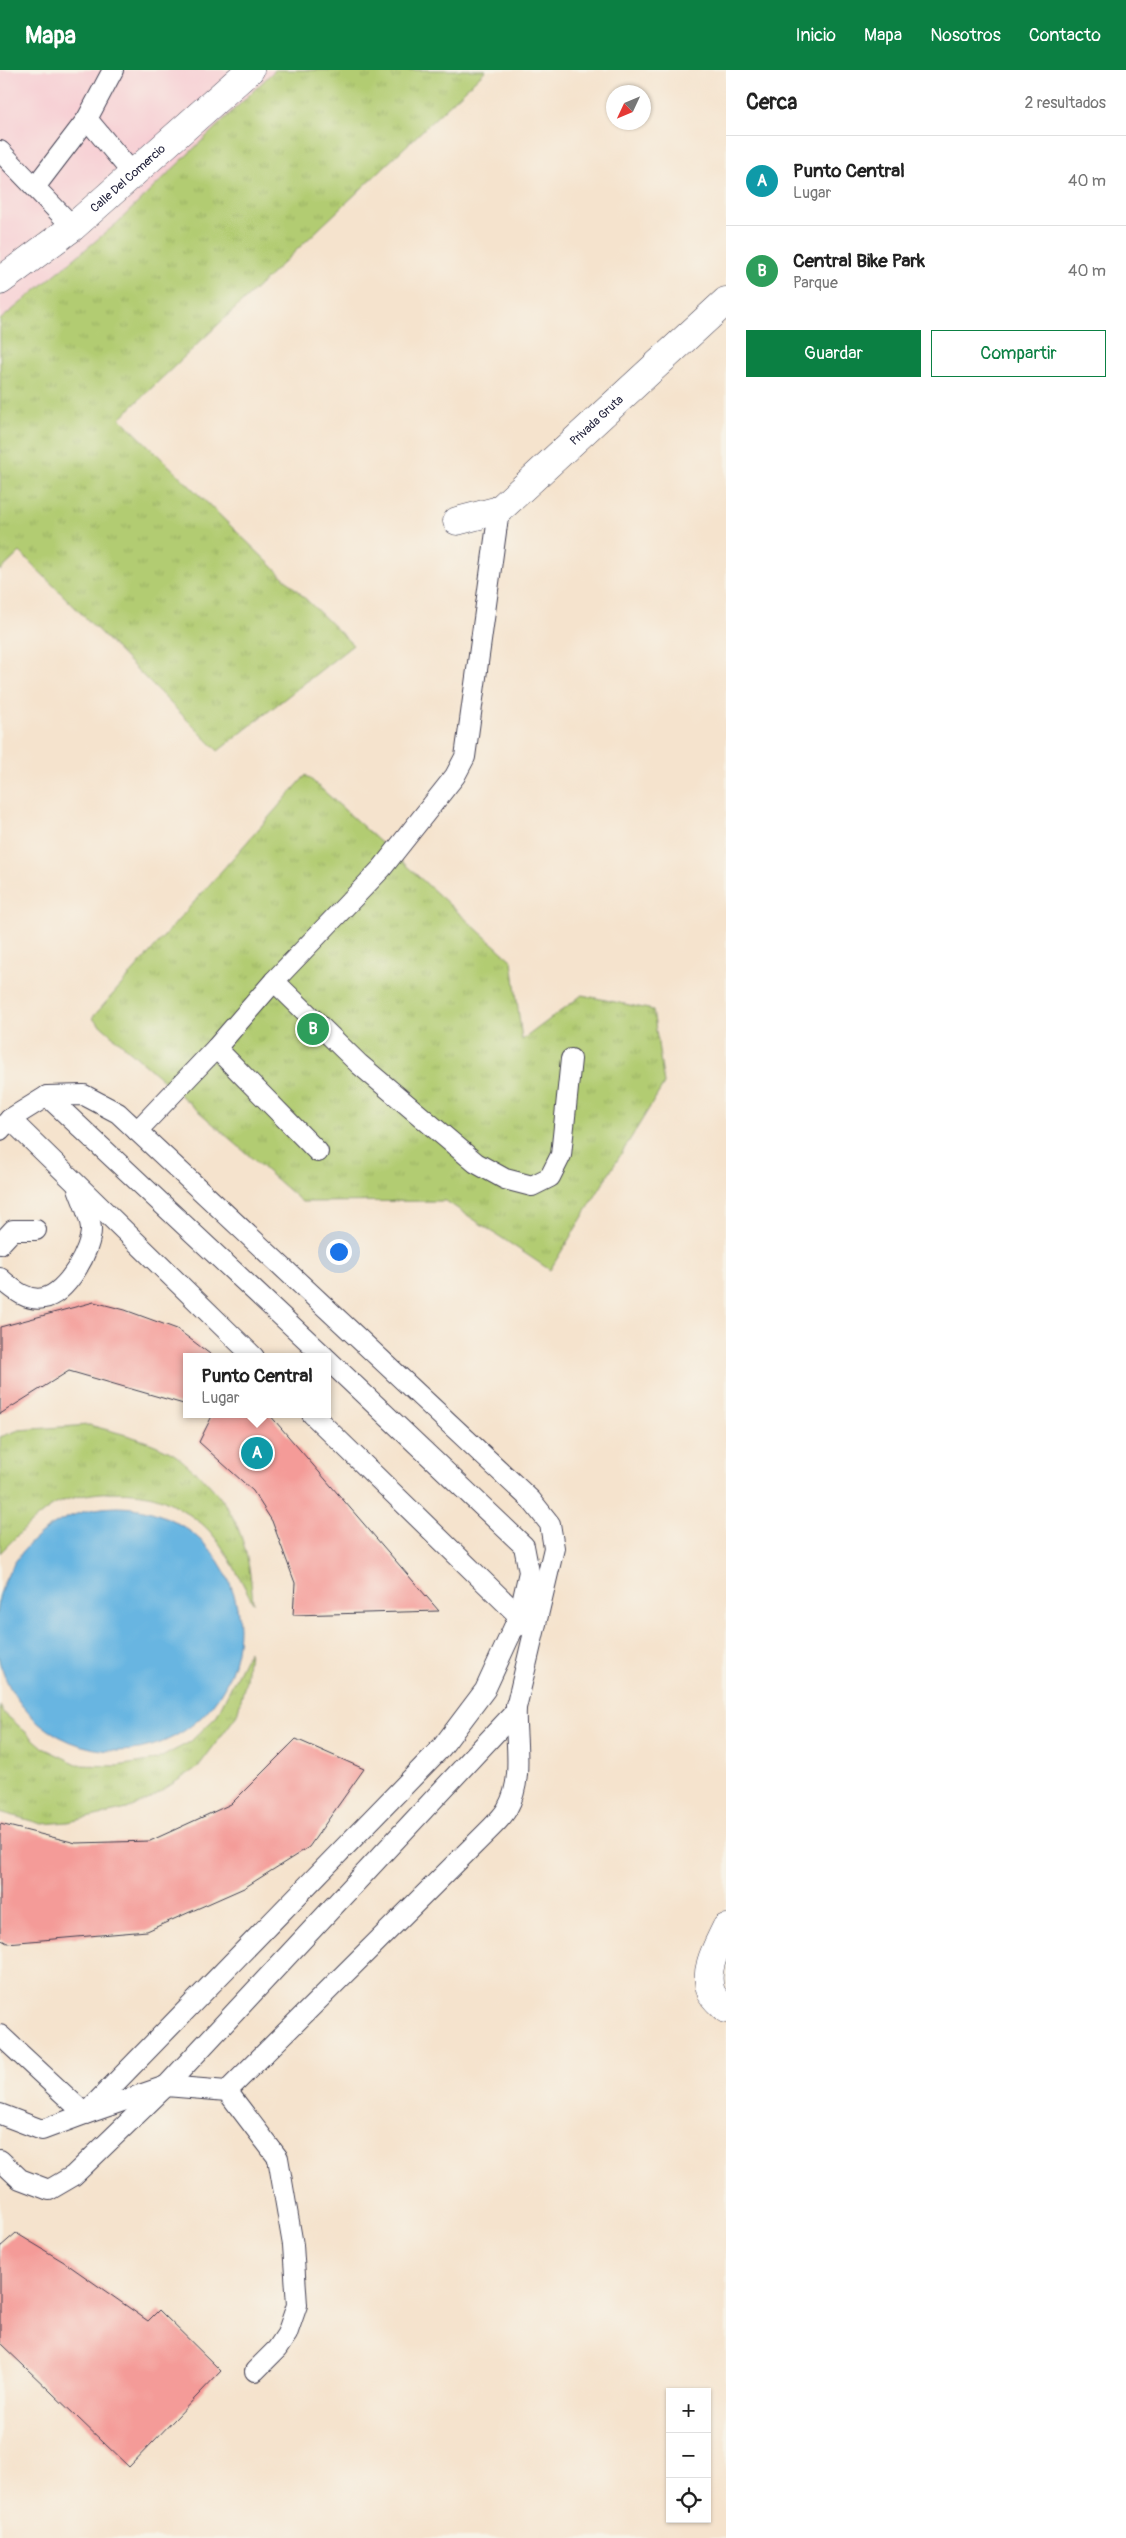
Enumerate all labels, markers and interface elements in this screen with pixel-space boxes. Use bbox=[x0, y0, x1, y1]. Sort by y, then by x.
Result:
text: Mapa bbox=[25, 21, 76, 50]
text: Inicio bbox=[795, 24, 836, 47]
text: Mapa bbox=[864, 24, 902, 47]
text: Nosotros bbox=[930, 24, 1001, 47]
text: Contacto bbox=[1029, 24, 1101, 47]
north arrow bbox=[606, 85, 651, 130]
text: Cerca bbox=[746, 89, 797, 116]
text: 2 resultados bbox=[1024, 93, 1106, 113]
street label: Calle Del Comercio bbox=[87, 141, 169, 216]
text: Punto Central bbox=[793, 159, 905, 183]
text: A bbox=[757, 171, 767, 191]
text: 40 m bbox=[1068, 171, 1106, 191]
text: Lugar bbox=[793, 183, 831, 203]
text: Central Bike Park bbox=[793, 249, 925, 273]
text: B bbox=[757, 261, 767, 281]
text: 40 m bbox=[1068, 261, 1106, 281]
text: Parque bbox=[793, 273, 838, 293]
button: Guardar bbox=[746, 330, 921, 377]
button: Compartir bbox=[931, 330, 1106, 377]
street label: Privada Gruta bbox=[567, 392, 627, 449]
pin: B bbox=[297, 1010, 329, 1048]
your location bbox=[326, 1239, 352, 1265]
popup bbox=[183, 1353, 331, 1418]
text: Punto Central bbox=[201, 1364, 313, 1388]
text: Lugar bbox=[201, 1388, 239, 1408]
pin: A bbox=[241, 1434, 273, 1472]
map controls bbox=[666, 2388, 711, 2523]
button: + bbox=[666, 2388, 711, 2433]
button: − bbox=[666, 2433, 711, 2478]
button: locate bbox=[666, 2478, 711, 2523]

